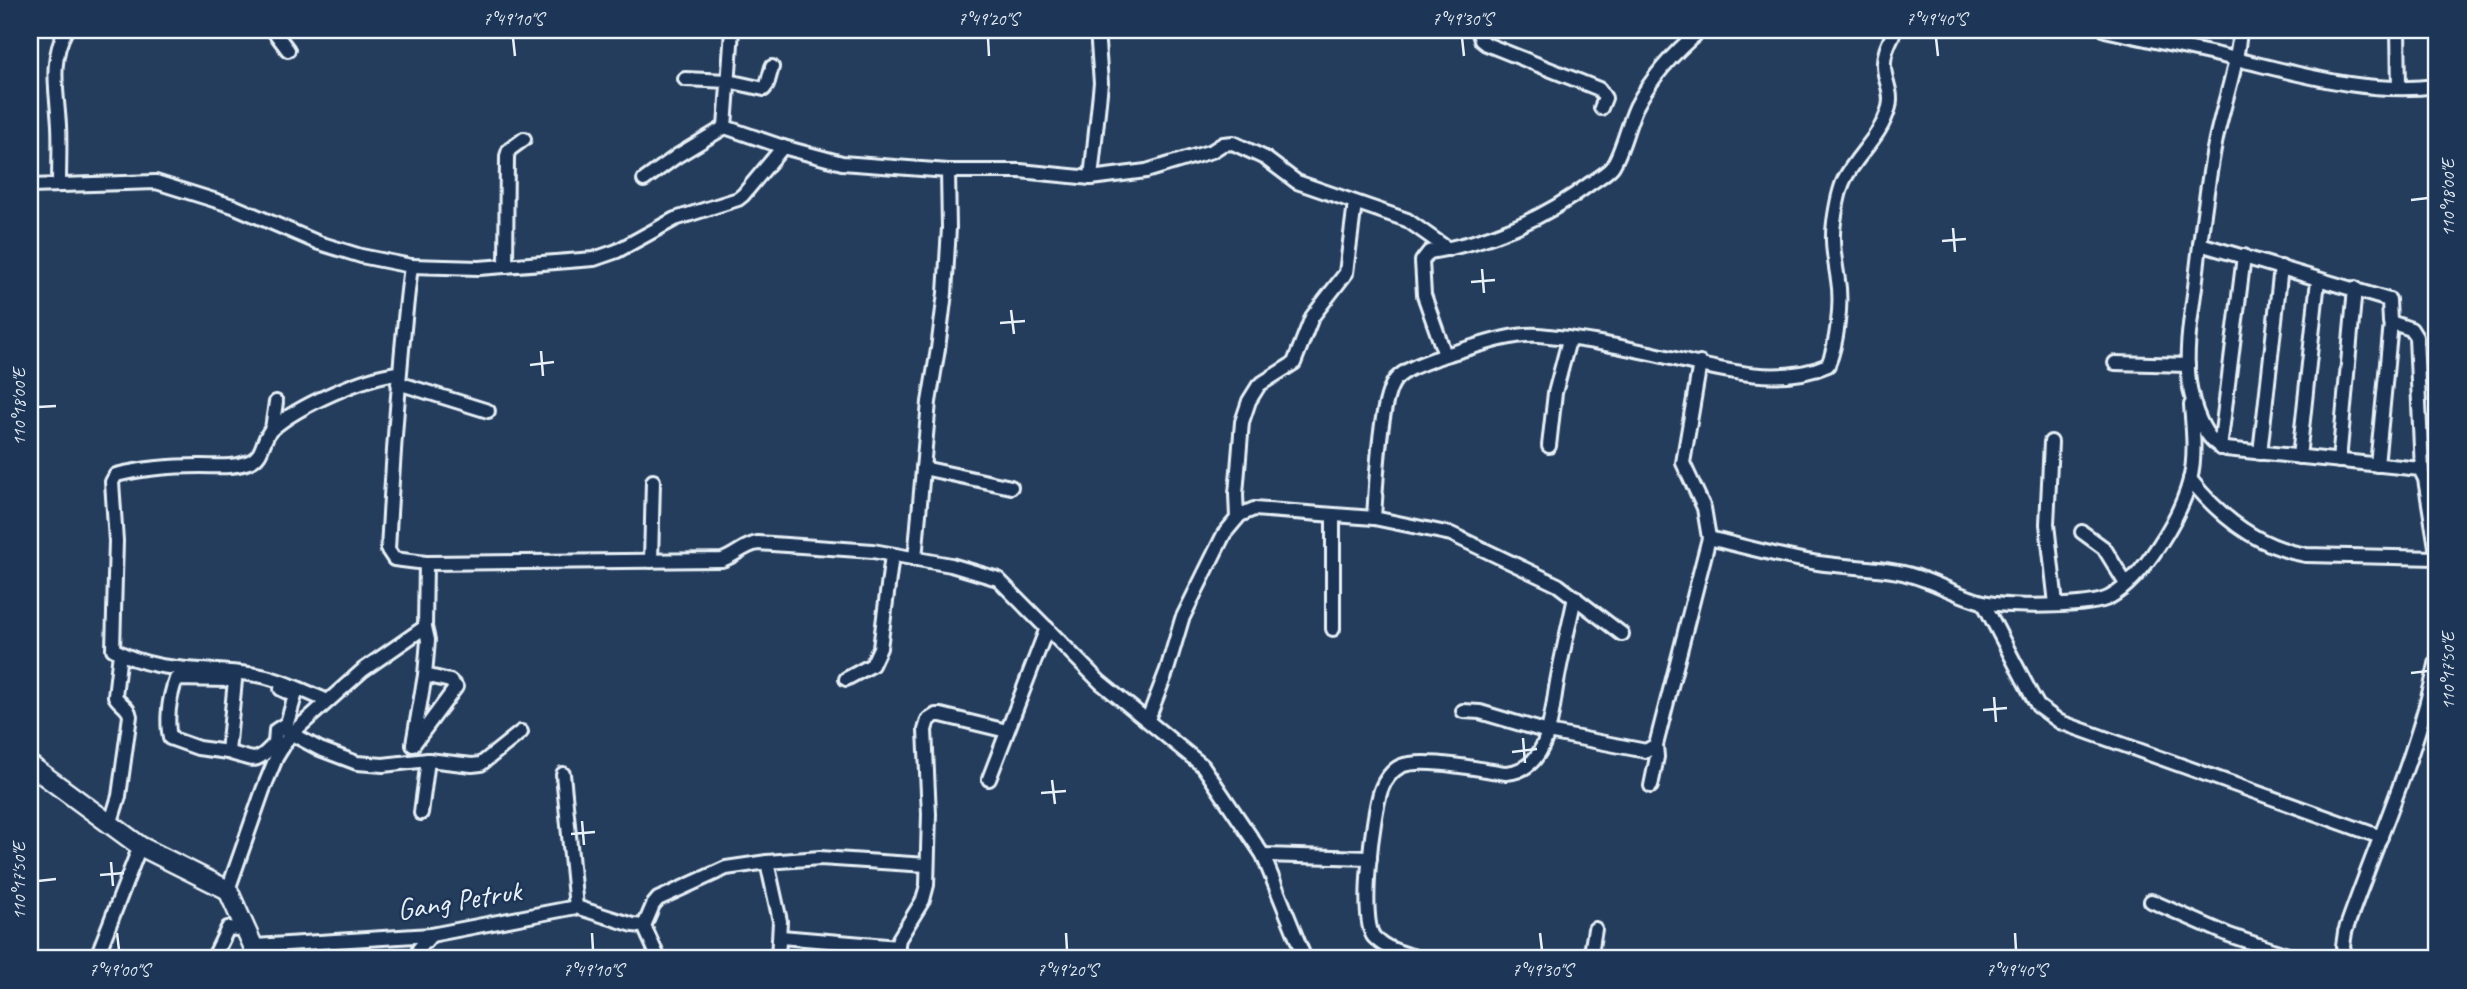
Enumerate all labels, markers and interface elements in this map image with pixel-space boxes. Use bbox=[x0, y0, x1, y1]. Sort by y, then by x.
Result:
text: 7°49'10"S bbox=[483, 8, 547, 30]
text: 7°49'20"S bbox=[958, 8, 1022, 30]
text: 7°49'30"S bbox=[1432, 8, 1496, 30]
text: 7°49'40"S bbox=[1906, 8, 1970, 30]
text: 110°18'00"E bbox=[2437, 157, 2459, 237]
text: 110°18'00"E bbox=[8, 366, 30, 446]
text: 110°17'50"E bbox=[2437, 630, 2459, 710]
text: 110°17'50"E bbox=[8, 840, 30, 920]
street label: Gang Petruk bbox=[394, 871, 526, 929]
text: 7°49'00"S bbox=[89, 959, 153, 981]
text: 7°49'10"S bbox=[563, 959, 627, 981]
text: 7°49'20"S bbox=[1037, 959, 1101, 981]
text: 7°49'30"S bbox=[1512, 959, 1576, 981]
text: 7°49'40"S bbox=[1986, 959, 2050, 981]

